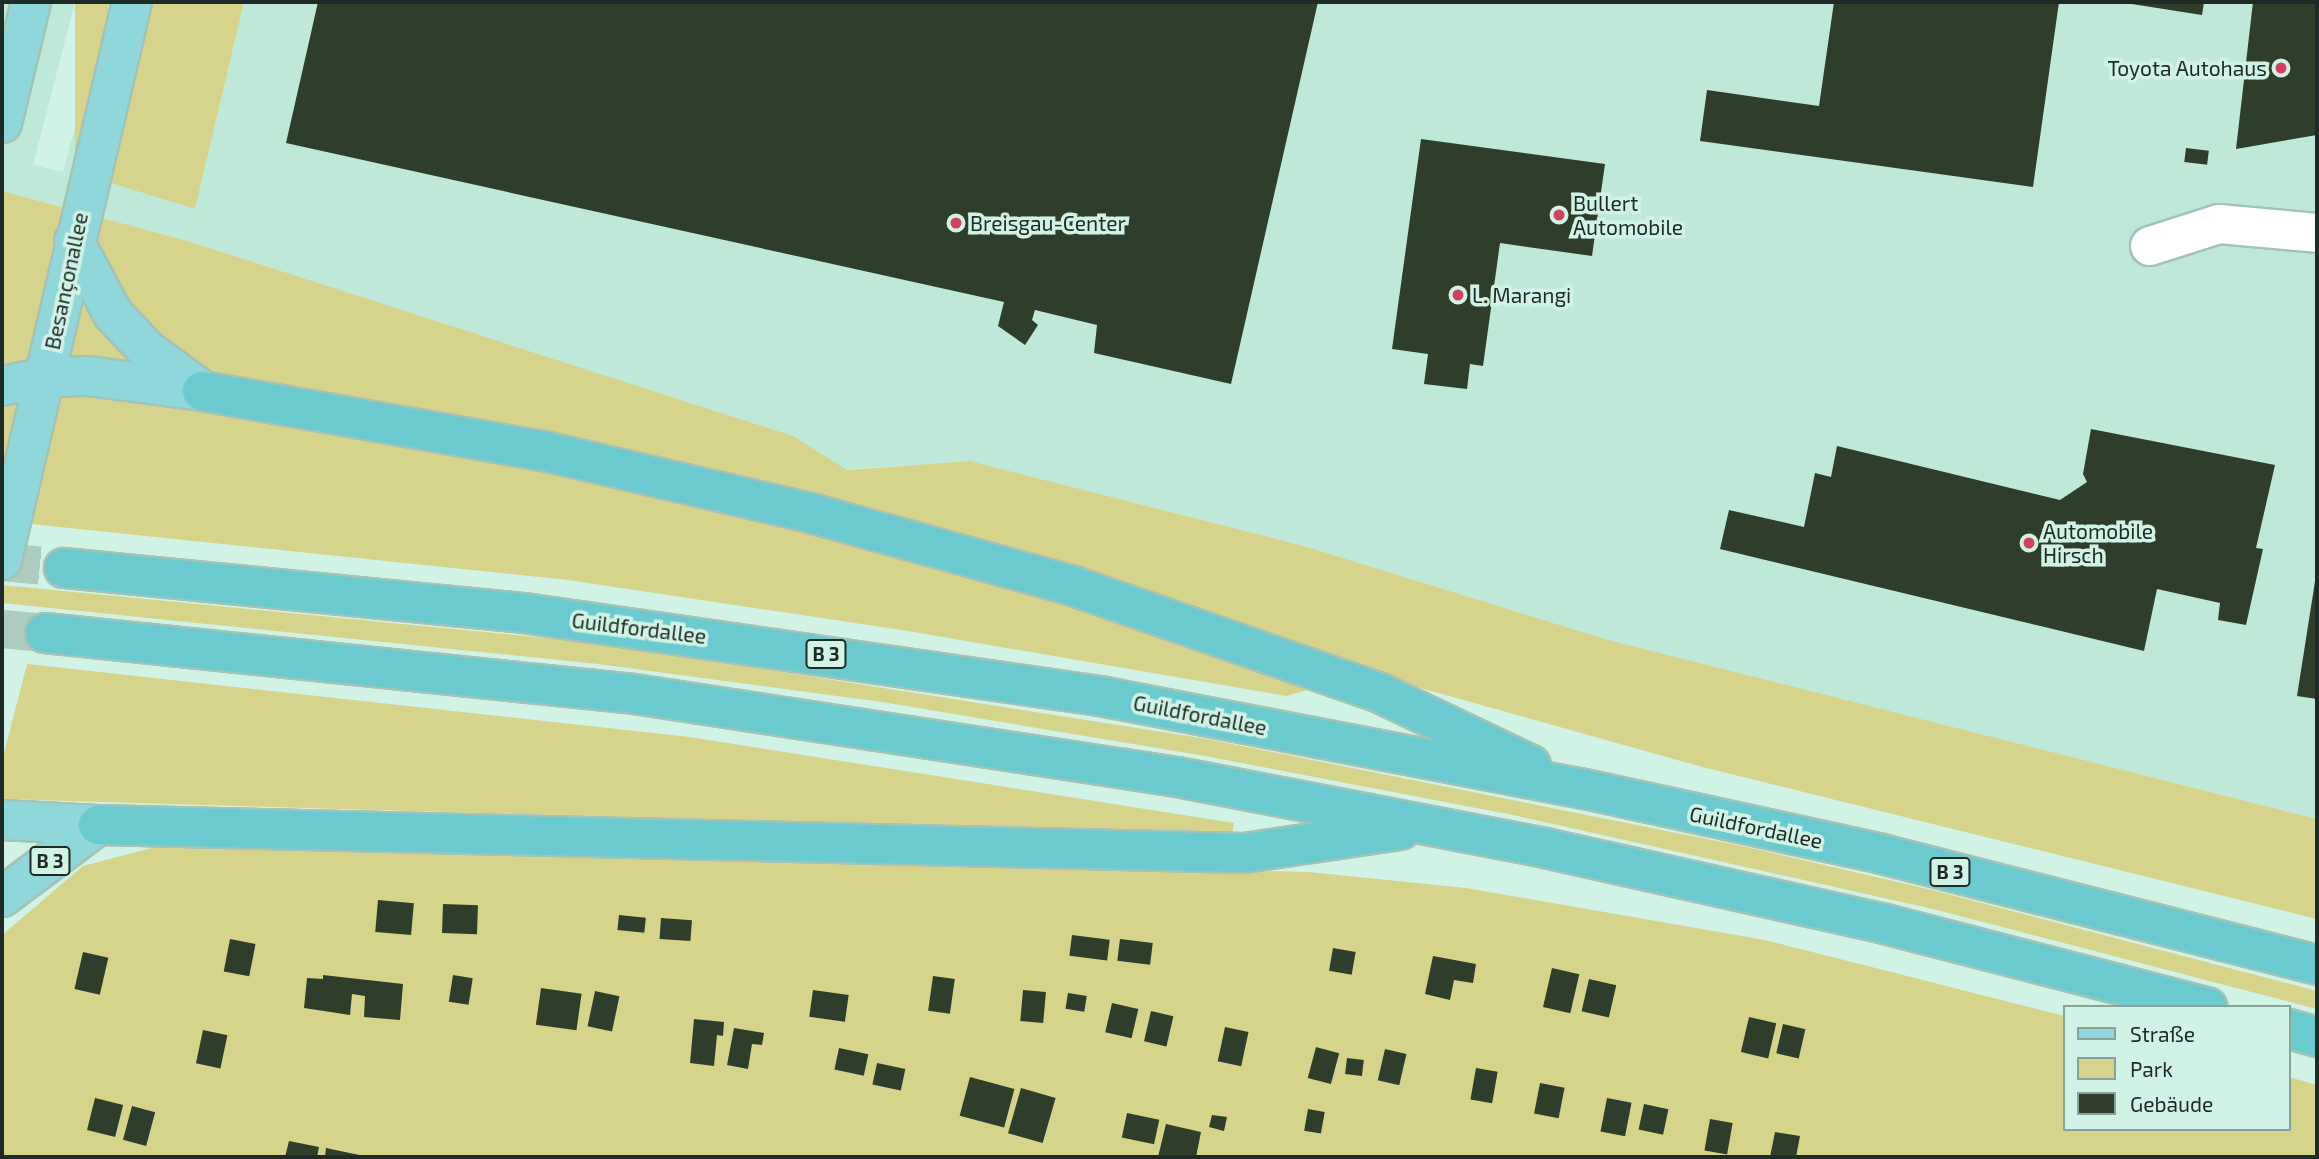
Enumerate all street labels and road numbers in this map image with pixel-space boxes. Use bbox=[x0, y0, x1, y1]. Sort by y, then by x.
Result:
street label: Besançonallee bbox=[39, 210, 93, 352]
street label: Guildfordallee bbox=[570, 607, 708, 649]
road number: B 3 bbox=[805, 638, 847, 670]
street label: Guildfordallee bbox=[1131, 690, 1269, 740]
street label: Guildfordallee bbox=[1687, 801, 1825, 853]
road number: B 3 bbox=[29, 846, 71, 876]
road number: B 3 bbox=[1929, 856, 1971, 888]

